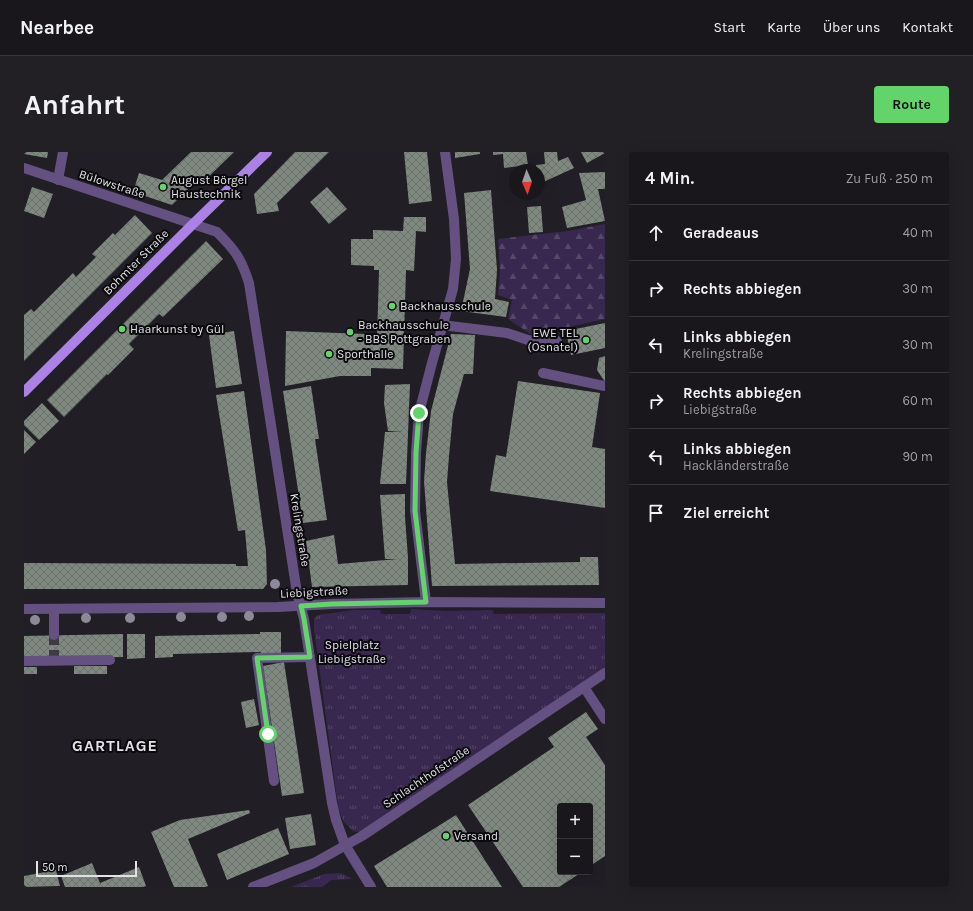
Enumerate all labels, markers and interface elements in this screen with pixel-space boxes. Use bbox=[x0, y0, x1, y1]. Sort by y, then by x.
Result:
text: Nearbee bbox=[20, 17, 94, 39]
text: Start bbox=[713, 19, 745, 36]
text: Karte bbox=[767, 19, 801, 36]
text: Über uns bbox=[823, 19, 880, 36]
text: Kontakt bbox=[902, 19, 953, 36]
button: Route bbox=[874, 86, 949, 123]
text: Anfahrt bbox=[24, 88, 125, 121]
north arrow bbox=[509, 164, 545, 200]
street label: Bülowstraße bbox=[77, 167, 147, 201]
text: 4 Min. bbox=[645, 168, 694, 188]
text: Zu Fuß · 250 m bbox=[846, 171, 933, 186]
place label: August Börgel Haustechnik bbox=[171, 173, 247, 201]
marker: August Börgel Haustechnik bbox=[158, 182, 168, 192]
icon: ahead bbox=[645, 222, 667, 244]
text: Geradeaus bbox=[683, 224, 759, 242]
text: 40 m bbox=[903, 225, 933, 240]
street label: Bohmter Straße bbox=[100, 226, 172, 298]
icon: right bbox=[645, 278, 667, 300]
text: Rechts abbiegen bbox=[683, 280, 802, 298]
text: 30 m bbox=[902, 281, 933, 296]
place label: Backhausschule bbox=[400, 299, 491, 313]
marker: Backhausschule bbox=[387, 301, 397, 311]
place label: Backhausschule - BBS Pottgraben bbox=[358, 318, 451, 346]
place label: Haarkunst by Gül bbox=[130, 322, 224, 336]
marker: Haarkunst by Gül bbox=[117, 324, 127, 334]
place label: EWE TEL (Osnatel) bbox=[528, 326, 578, 354]
marker: Backhausschule - BBS Pottgraben bbox=[345, 327, 355, 337]
text: Links abbiegen bbox=[683, 328, 791, 346]
icon: left bbox=[645, 334, 667, 356]
marker: EWE TEL (Osnatel) bbox=[581, 335, 591, 345]
text: 30 m bbox=[902, 337, 933, 352]
text: Krelingstraße bbox=[683, 346, 763, 361]
place label: Sporthalle bbox=[337, 347, 393, 361]
marker: Sporthalle bbox=[324, 349, 334, 359]
text: Rechts abbiegen bbox=[683, 384, 802, 402]
icon: right bbox=[645, 390, 667, 412]
text: 60 m bbox=[903, 393, 933, 408]
text: Liebigstraße bbox=[683, 402, 757, 417]
route end bbox=[410, 404, 428, 422]
text: Links abbiegen bbox=[683, 440, 791, 458]
icon: left bbox=[645, 446, 667, 468]
text: 90 m bbox=[902, 449, 933, 464]
text: Hackländerstraße bbox=[683, 458, 789, 473]
street label: Krelingstraße bbox=[287, 492, 313, 568]
icon: arrive bbox=[645, 502, 667, 524]
text: Ziel erreicht bbox=[683, 504, 769, 522]
street label: Liebigstraße bbox=[280, 583, 348, 601]
park label: Spielplatz Liebigstraße bbox=[318, 638, 386, 666]
route start bbox=[259, 725, 277, 743]
district label: GARTLAGE bbox=[72, 736, 158, 755]
street label: Schlachthofstraße bbox=[380, 743, 472, 811]
map controls bbox=[557, 803, 593, 875]
button: + bbox=[557, 803, 593, 839]
place label: Versand bbox=[454, 829, 498, 843]
marker: Versand bbox=[441, 831, 451, 841]
button: − bbox=[557, 839, 593, 875]
scale bar bbox=[36, 859, 137, 878]
text: 50 m bbox=[42, 861, 68, 874]

